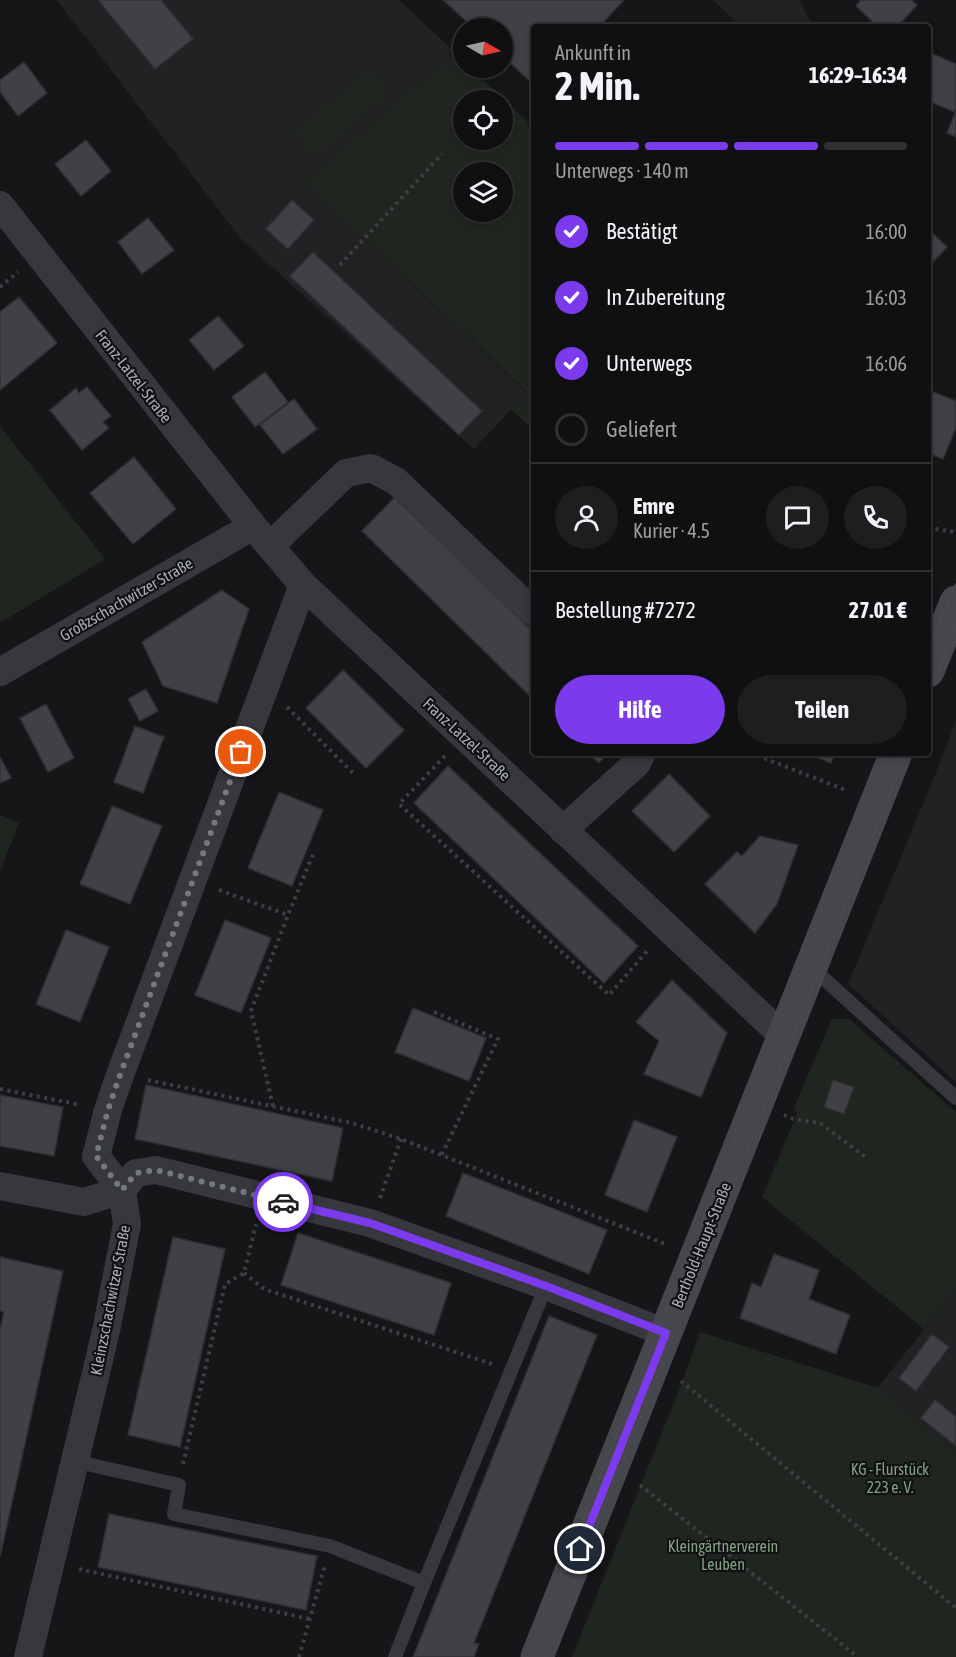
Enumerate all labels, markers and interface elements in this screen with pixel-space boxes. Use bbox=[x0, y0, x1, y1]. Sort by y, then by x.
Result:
north arrow bbox=[453, 18, 513, 78]
map controls bbox=[453, 18, 513, 222]
text: Ankunft in bbox=[555, 41, 631, 64]
text: 16:29–16:34 bbox=[809, 62, 907, 88]
text: 2 Min. bbox=[555, 64, 640, 108]
button: locate bbox=[453, 90, 513, 150]
text: Unterwegs · 140 m bbox=[555, 159, 689, 182]
button: layers bbox=[453, 162, 513, 222]
icon: check bbox=[555, 215, 588, 248]
text: Bestätigt bbox=[606, 218, 678, 244]
text: 16:00 bbox=[865, 220, 907, 243]
icon: check bbox=[555, 281, 588, 314]
text: In Zubereitung bbox=[606, 284, 725, 310]
text: 16:03 bbox=[865, 286, 907, 309]
street label: Franz-Latzel-Straße bbox=[92, 326, 176, 426]
icon: check bbox=[555, 347, 588, 380]
text: Unterwegs bbox=[606, 350, 692, 376]
text: 16:06 bbox=[865, 352, 907, 375]
text: Geliefert bbox=[606, 416, 677, 442]
button: person bbox=[555, 486, 618, 549]
button: chat bbox=[766, 486, 829, 549]
button: phone bbox=[844, 486, 907, 549]
text: Emre bbox=[633, 493, 675, 519]
text: Kurier · 4.5 bbox=[633, 519, 710, 542]
street label: Großzschachwitzer Straße bbox=[57, 554, 195, 644]
text: Bestellung #7272 bbox=[555, 597, 696, 623]
text: 27.01 € bbox=[849, 597, 907, 623]
button: Hilfe bbox=[555, 675, 725, 744]
button: Teilen bbox=[737, 675, 907, 744]
street label: Franz-Latzel-Straße bbox=[420, 694, 514, 784]
pin bbox=[215, 726, 266, 777]
icon: bag bbox=[224, 735, 257, 768]
courier bbox=[253, 1172, 313, 1232]
street label: Berthold-Haupt-Straße bbox=[668, 1180, 735, 1311]
icon: car bbox=[267, 1186, 300, 1219]
street label: Kleinzschachwitzer Straße bbox=[87, 1223, 133, 1377]
park label: KG - Flurstück 223 e. V. bbox=[851, 1460, 929, 1496]
pin bbox=[554, 1523, 605, 1574]
icon: home bbox=[563, 1532, 596, 1565]
park label: Kleingärtnerverein Leuben bbox=[668, 1537, 778, 1573]

